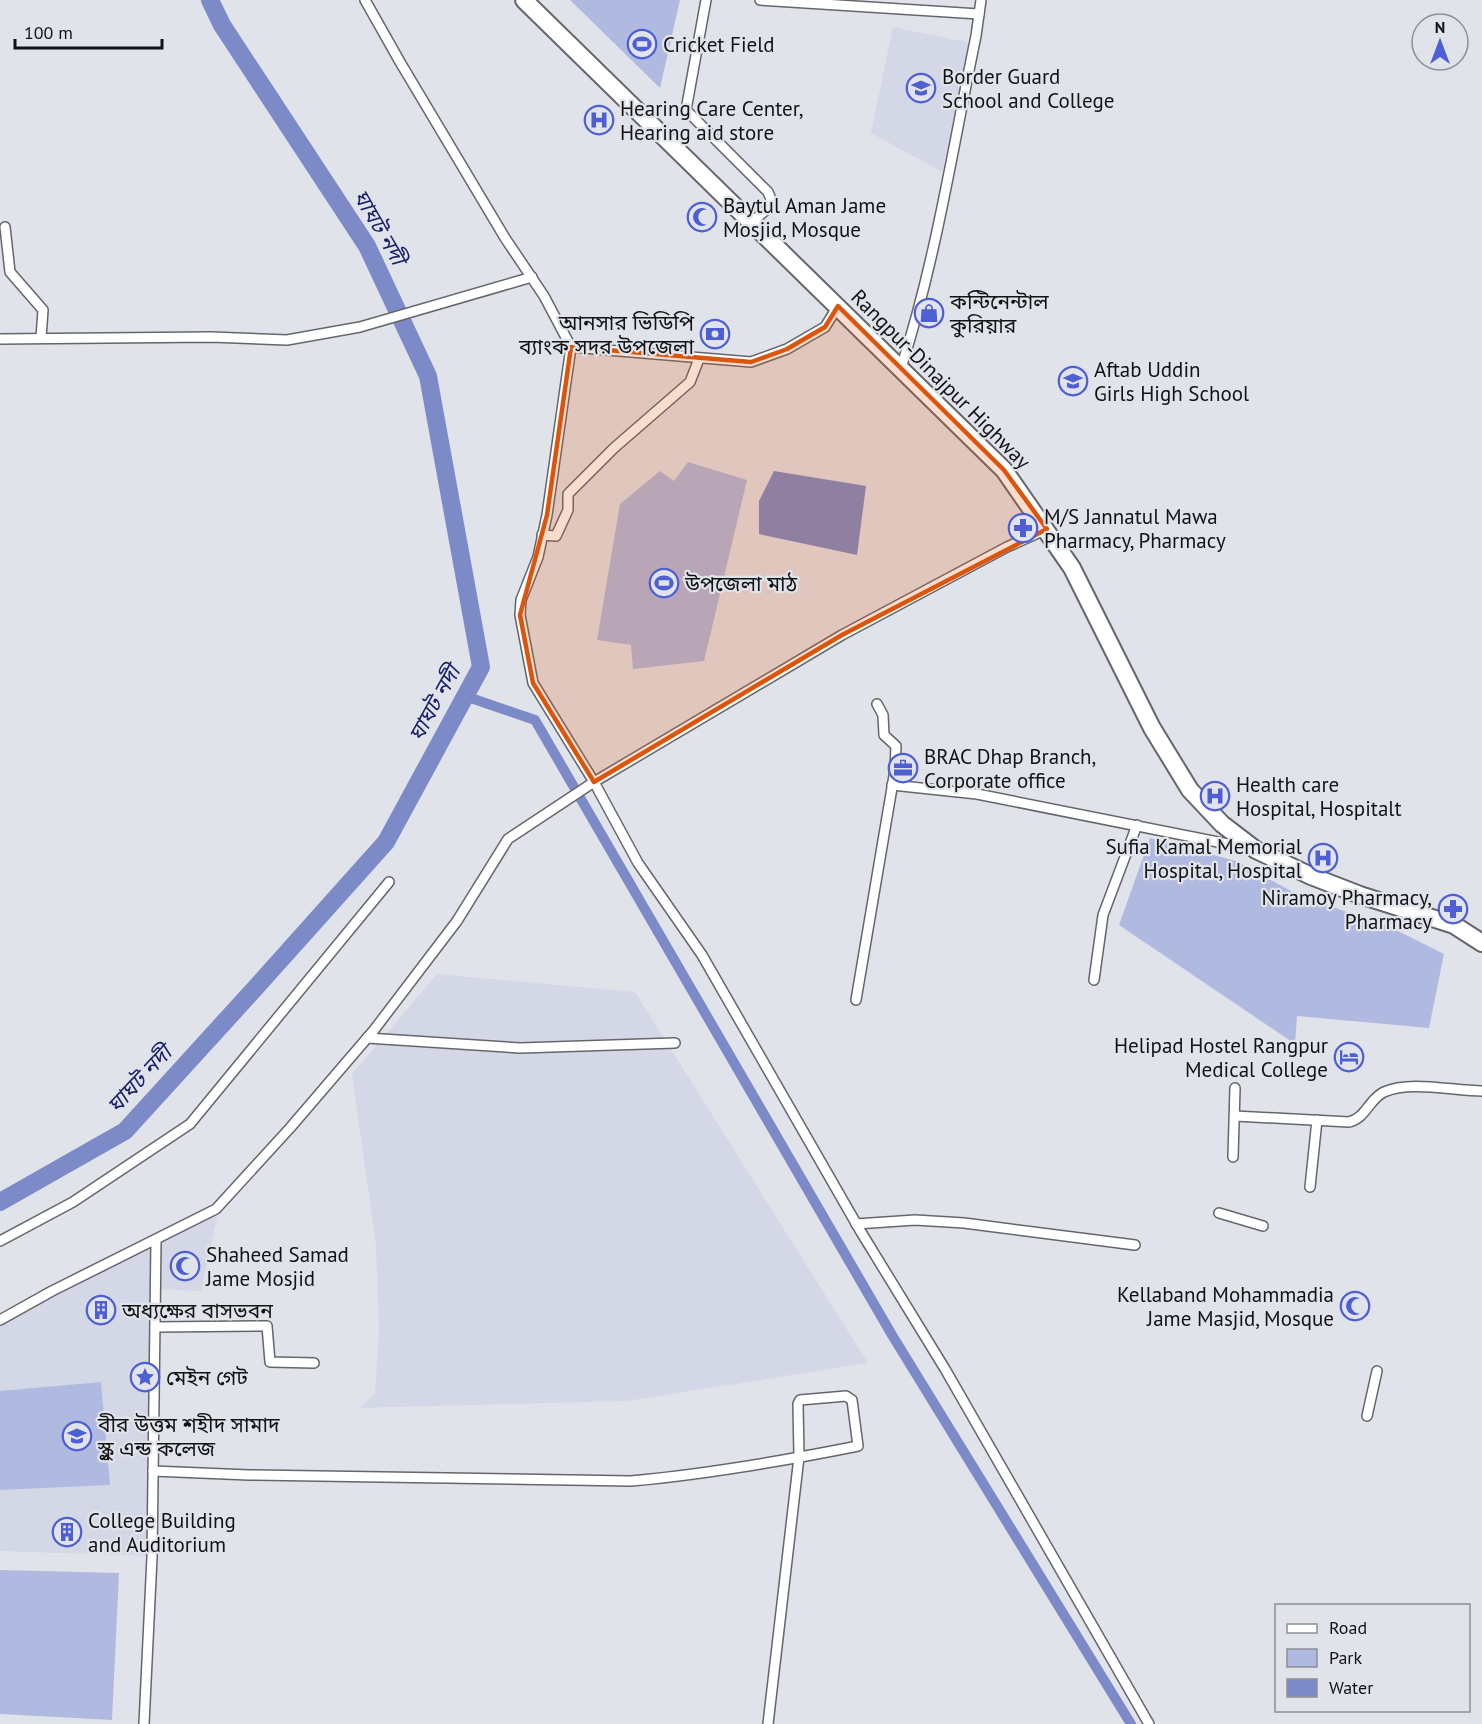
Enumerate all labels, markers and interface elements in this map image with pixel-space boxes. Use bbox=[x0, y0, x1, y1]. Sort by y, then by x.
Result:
scale bar bbox=[15, 12, 162, 50]
north arrow bbox=[1410, 12, 1470, 72]
text: N bbox=[1435, 17, 1445, 37]
text: 100 m bbox=[24, 21, 73, 44]
sports icon: Cricket Field bbox=[626, 28, 658, 60]
place label: Cricket Field bbox=[663, 31, 775, 58]
place label: Border Guard School and College bbox=[942, 63, 1114, 114]
school or university icon: Border Guard School and College bbox=[905, 72, 937, 104]
place label: Hearing Care Center, Hearing aid store bbox=[620, 95, 803, 146]
hospital icon: Hearing Care Center, Hearing aid store bbox=[583, 104, 615, 136]
water label: ঘাঘট নদী bbox=[347, 184, 415, 273]
place label: Baytul Aman Jame Mosjid, Mosque bbox=[723, 192, 886, 243]
mosque icon: Baytul Aman Jame Mosjid, Mosque bbox=[686, 201, 718, 233]
street label: Rangpur-Dinajpur Highway bbox=[845, 283, 1037, 475]
place label: কন্টিনেন্টাল কুরিয়ার bbox=[949, 288, 1049, 339]
shop icon: কন্টিনেন্টাল কুরিয়ার bbox=[913, 297, 945, 329]
place label: আনসার ভিডিপি ব্যাংক সদর উপজেলা bbox=[518, 309, 695, 360]
bank icon: আনসার ভিডিপি ব্যাংক সদর উপজেলা bbox=[699, 318, 731, 350]
place label: Aftab Uddin Girls High School bbox=[1094, 356, 1249, 407]
school or university icon: Aftab Uddin Girls High School bbox=[1057, 365, 1089, 397]
place label: M/S Jannatul Mawa Pharmacy, Pharmacy bbox=[1044, 503, 1226, 554]
pharmacy icon: M/S Jannatul Mawa Pharmacy, Pharmacy bbox=[1007, 512, 1039, 544]
sports icon: উপজেলা মাঠ bbox=[648, 567, 680, 599]
place label: উপজেলা মাঠ bbox=[684, 570, 798, 597]
water label: ঘাঘট নদী bbox=[402, 657, 468, 746]
place label: BRAC Dhap Branch, Corporate office bbox=[924, 743, 1096, 794]
office icon: BRAC Dhap Branch, Corporate office bbox=[887, 752, 919, 784]
place label: Health care Hospital, Hospitalt bbox=[1236, 771, 1402, 822]
hospital icon: Health care Hospital, Hospitalt bbox=[1199, 780, 1231, 812]
place label: Sufia Kamal Memorial Hospital, Hospital bbox=[1105, 833, 1302, 884]
hospital icon: Sufia Kamal Memorial Hospital, Hospital bbox=[1307, 842, 1339, 874]
place label: Niramoy Pharmacy, Pharmacy bbox=[1262, 884, 1432, 935]
pharmacy icon: Niramoy Pharmacy, Pharmacy bbox=[1437, 893, 1469, 925]
place label: Helipad Hostel Rangpur Medical College bbox=[1114, 1032, 1328, 1083]
water label: ঘাঘট নদী bbox=[101, 1036, 180, 1119]
hotel icon: Helipad Hostel Rangpur Medical College bbox=[1333, 1041, 1365, 1073]
place label: Shaheed Samad Jame Mosjid bbox=[205, 1241, 349, 1292]
mosque icon: Shaheed Samad Jame Mosjid bbox=[169, 1250, 201, 1282]
place label: Kellaband Mohammadia Jame Masjid, Mosque bbox=[1117, 1281, 1334, 1332]
mosque icon: Kellaband Mohammadia Jame Masjid, Mosque bbox=[1339, 1290, 1371, 1322]
building icon: অধ্যক্ষের বাসভবন bbox=[85, 1294, 117, 1326]
place label: অধ্যক্ষের বাসভবন bbox=[121, 1297, 273, 1324]
place icon: মেইন গেট bbox=[129, 1361, 161, 1393]
place label: মেইন গেট bbox=[166, 1364, 248, 1391]
place label: বীর উত্তম শহীদ সামাদ স্কুল এন্ড কলেজ bbox=[97, 1411, 280, 1462]
school or university icon: বীর উত্তম শহীদ সামাদ স্কুল এন্ড কলেজ bbox=[61, 1420, 93, 1452]
place label: College Building and Auditorium bbox=[88, 1507, 236, 1558]
building icon: College Building and Auditorium bbox=[51, 1516, 83, 1548]
legend bbox=[1275, 1604, 1470, 1712]
text: Road bbox=[1329, 1616, 1367, 1639]
text: Park bbox=[1329, 1646, 1362, 1669]
text: Water bbox=[1329, 1676, 1373, 1699]

